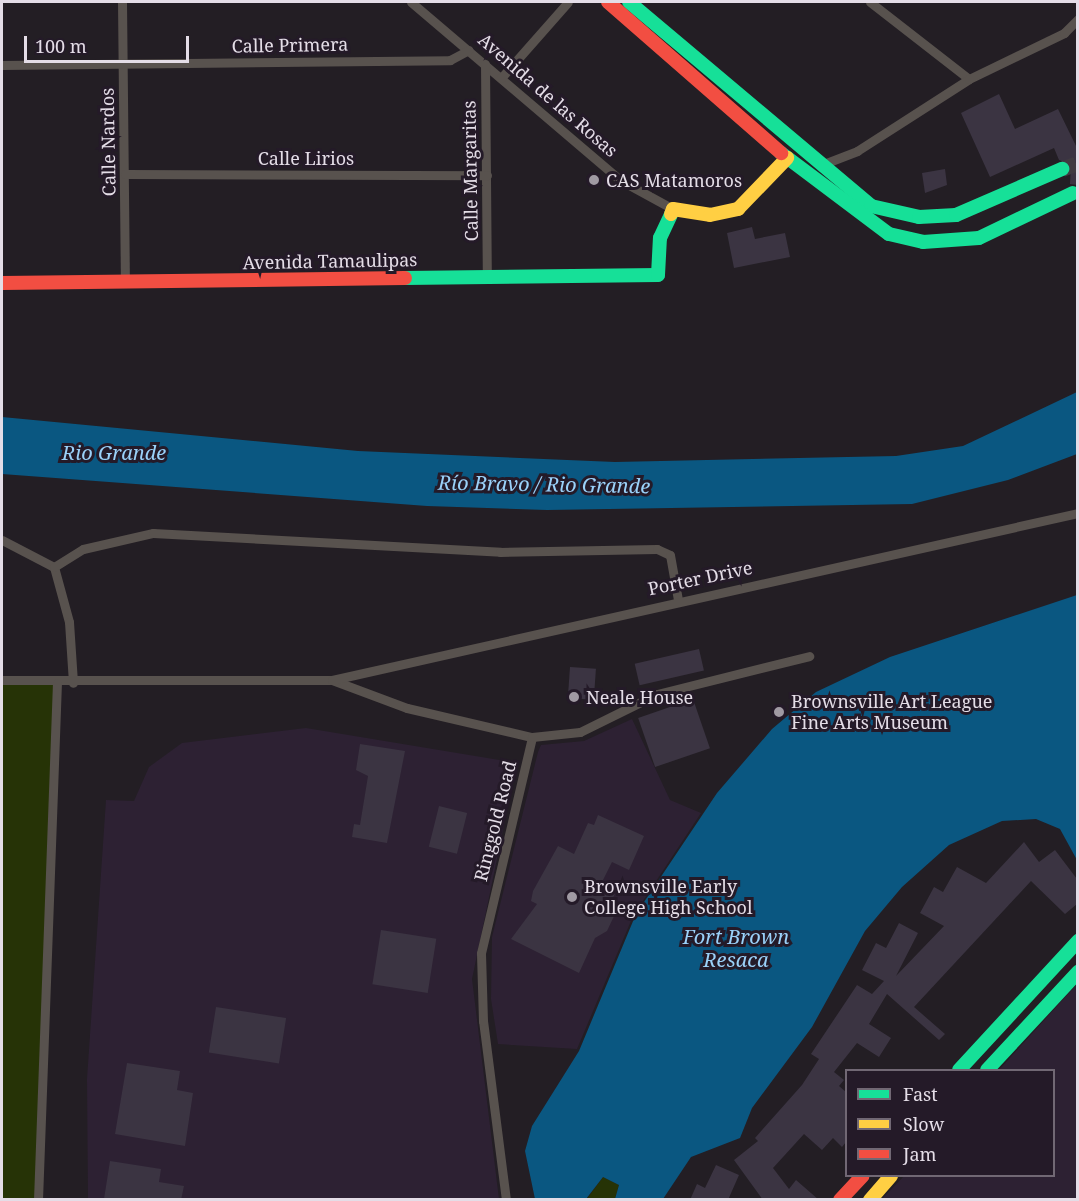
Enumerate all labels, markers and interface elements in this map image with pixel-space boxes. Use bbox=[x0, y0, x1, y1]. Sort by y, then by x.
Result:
scale bar bbox=[27, 24, 192, 62]
street label: Avenida de las Rosas bbox=[474, 29, 622, 161]
street label: Calle Primera bbox=[231, 33, 349, 57]
text: 100 m bbox=[35, 34, 87, 58]
street label: Calle Nardos bbox=[96, 88, 120, 196]
street label: Calle Margaritas bbox=[458, 100, 482, 242]
street label: Calle Lirios bbox=[258, 147, 354, 169]
place label: CAS Matamoros bbox=[606, 169, 742, 191]
marker: CAS Matamoros bbox=[587, 173, 601, 187]
street label: Avenida Tamaulipas bbox=[242, 249, 418, 273]
water label: Rio Grande bbox=[62, 440, 166, 464]
water label: Río Bravo / Rio Grande bbox=[438, 470, 650, 498]
street label: Porter Drive bbox=[646, 556, 754, 600]
place label: Neale House bbox=[586, 686, 693, 708]
marker: Neale House bbox=[567, 690, 581, 704]
place label: Brownsville Art League Fine Arts Museum bbox=[791, 691, 992, 734]
marker: Brownsville Art League Fine Arts Museum bbox=[772, 705, 786, 719]
street label: Ringgold Road bbox=[470, 758, 520, 884]
place label: Brownsville Early College High School bbox=[584, 876, 752, 918]
marker: Brownsville Early College High School bbox=[565, 890, 579, 904]
water label: Fort Brown Resaca bbox=[683, 924, 789, 971]
legend bbox=[845, 1069, 1055, 1177]
text: Fast bbox=[903, 1082, 938, 1106]
text: Slow bbox=[903, 1112, 944, 1136]
text: Jam bbox=[903, 1142, 937, 1166]

